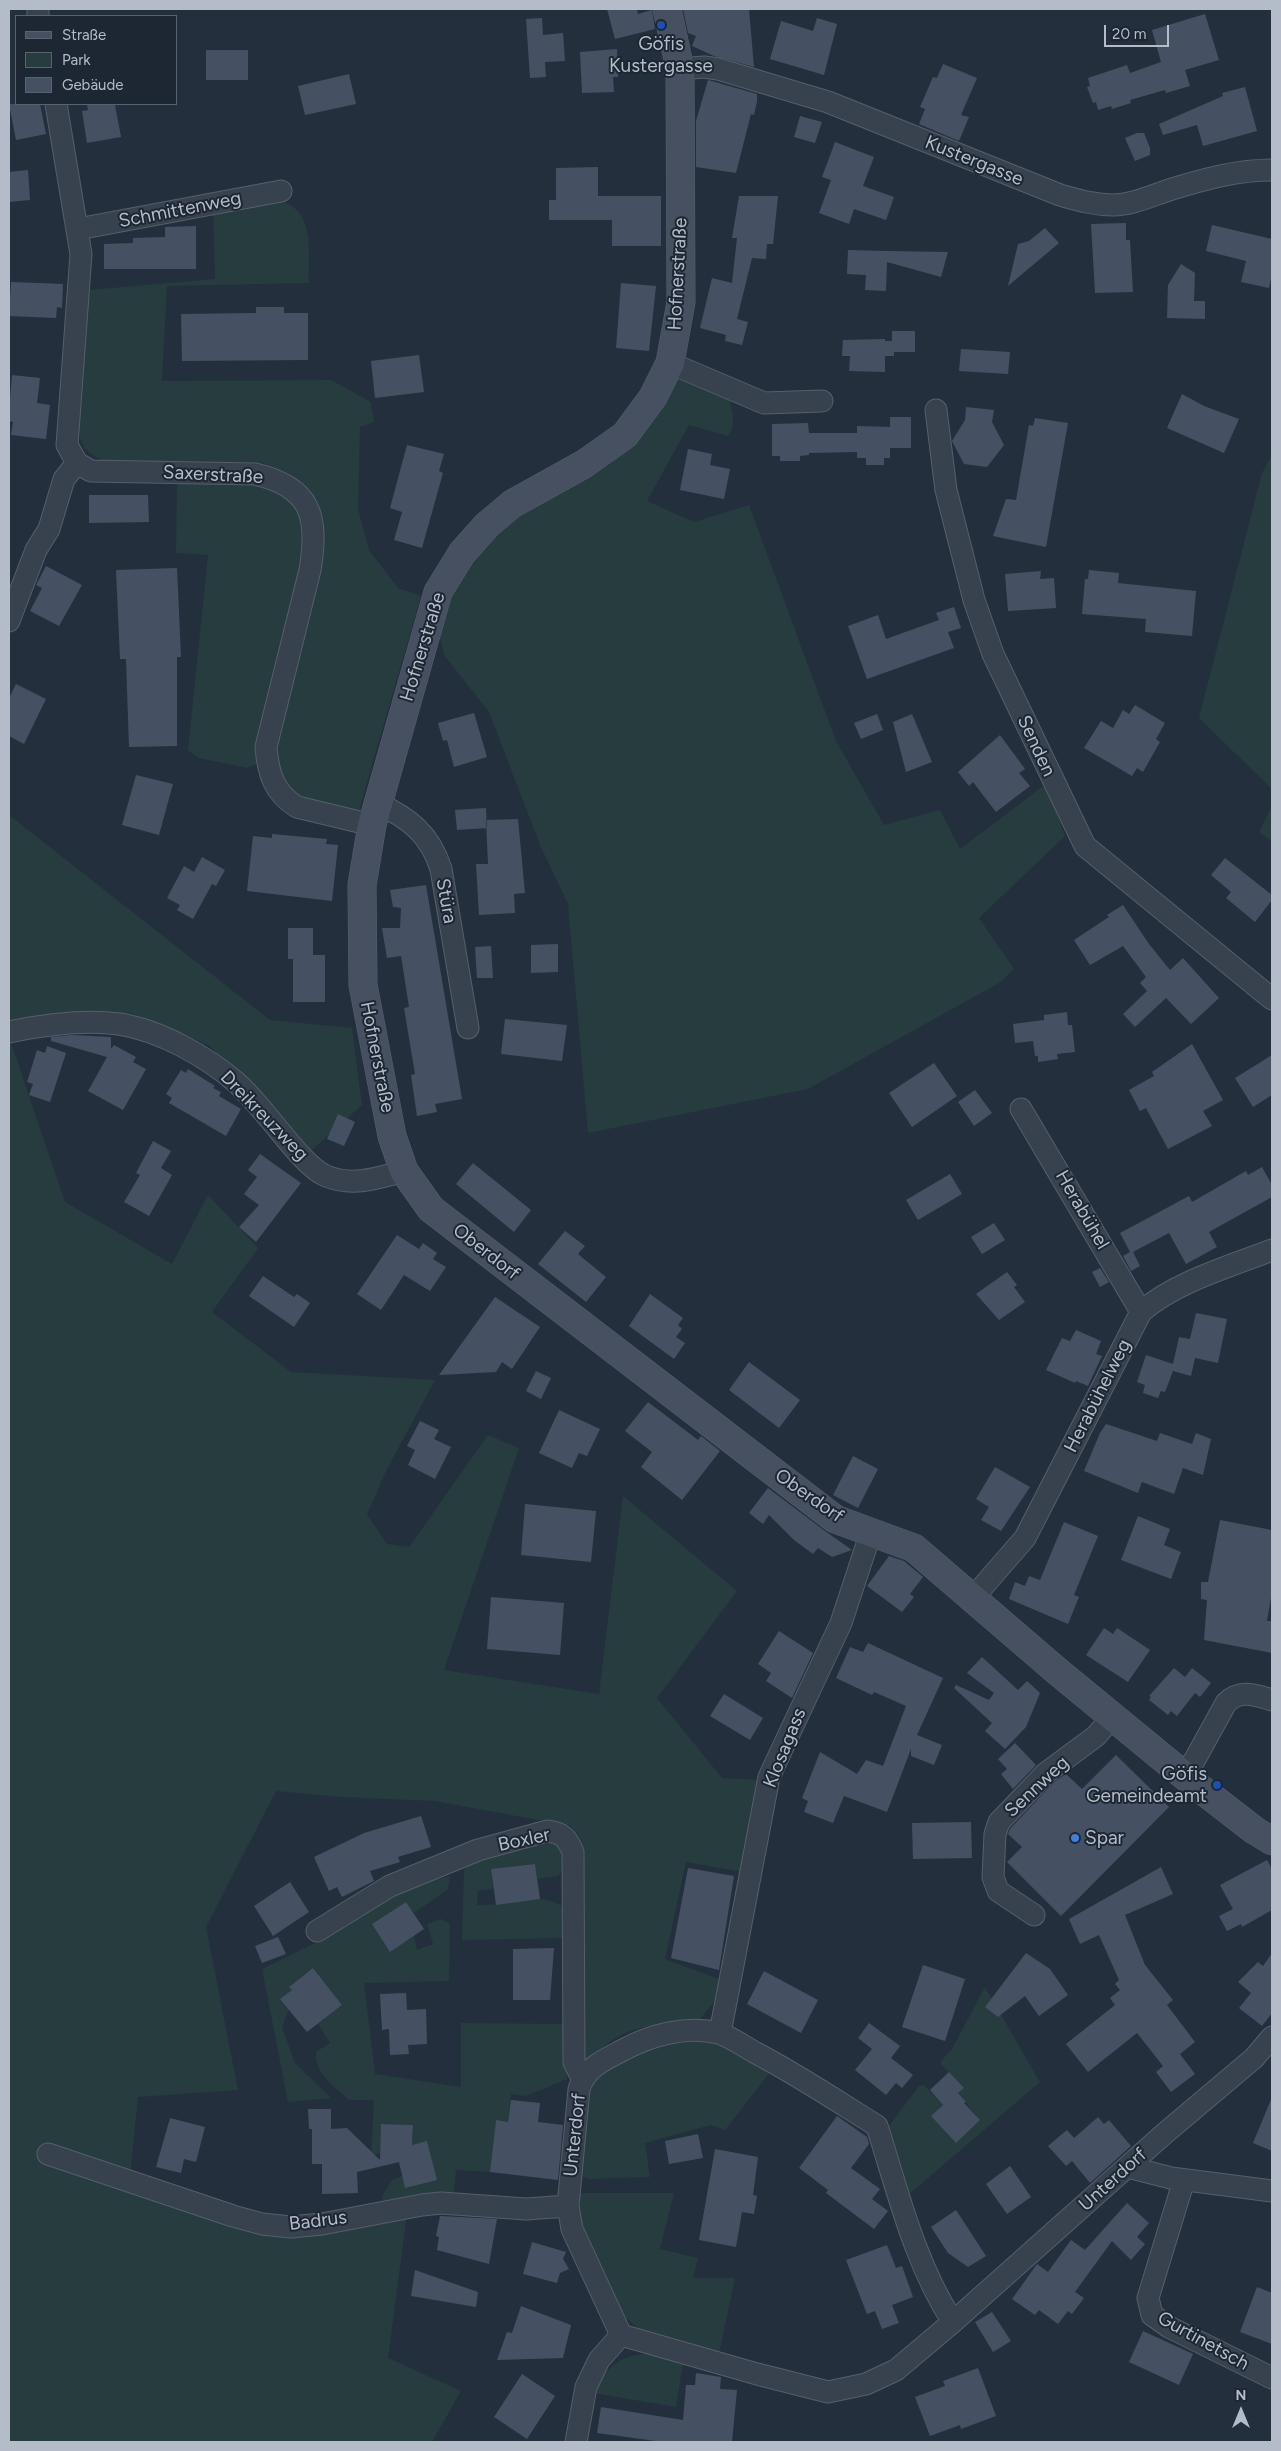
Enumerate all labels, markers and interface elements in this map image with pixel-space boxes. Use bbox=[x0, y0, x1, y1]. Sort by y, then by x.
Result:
legend bbox=[15, 15, 178, 105]
scale bar bbox=[1106, 15, 1171, 47]
marker: Göfis Kustergasse bbox=[655, 19, 667, 31]
text: 20 m bbox=[1112, 25, 1146, 43]
text: Straße bbox=[62, 26, 106, 44]
place label: Göfis Kustergasse bbox=[609, 33, 713, 77]
text: Park bbox=[62, 51, 91, 69]
text: Gebäude bbox=[62, 76, 123, 94]
street label: Kustergasse bbox=[922, 131, 1026, 191]
street label: Schmittenweg bbox=[117, 187, 243, 233]
street label: Hofnerstraße bbox=[664, 217, 692, 331]
street label: Saxerstraße bbox=[162, 461, 264, 489]
street label: Hofnerstraße bbox=[396, 590, 450, 704]
street label: Senden bbox=[1012, 712, 1060, 780]
street label: Stüra bbox=[431, 877, 461, 925]
street label: Hofnerstraße bbox=[355, 999, 399, 1115]
street label: Dreikreuzweg bbox=[215, 1066, 313, 1166]
street label: Herabühel bbox=[1050, 1166, 1114, 1254]
street label: Oberdorf bbox=[448, 1219, 524, 1285]
street label: Herabühelweg bbox=[1060, 1336, 1136, 1456]
street label: Oberdorf bbox=[770, 1464, 848, 1528]
street label: Klosagass bbox=[759, 1705, 811, 1791]
street label: Sennweg bbox=[1000, 1752, 1074, 1822]
place label: Göfis Gemeindeamt bbox=[1086, 1763, 1207, 1807]
marker: Göfis Gemeindeamt bbox=[1211, 1779, 1223, 1791]
street label: Boxler bbox=[496, 1823, 552, 1857]
place label: Spar bbox=[1085, 1827, 1124, 1849]
marker: Spar bbox=[1069, 1832, 1081, 1844]
street label: Unterdorf bbox=[559, 2092, 591, 2178]
street label: Unterdorf bbox=[1074, 2144, 1152, 2216]
street label: Badrus bbox=[288, 2206, 348, 2236]
street label: Gurtinetsch bbox=[1153, 2307, 1253, 2375]
north arrow bbox=[1216, 2386, 1266, 2436]
text: N bbox=[1236, 2387, 1246, 2404]

